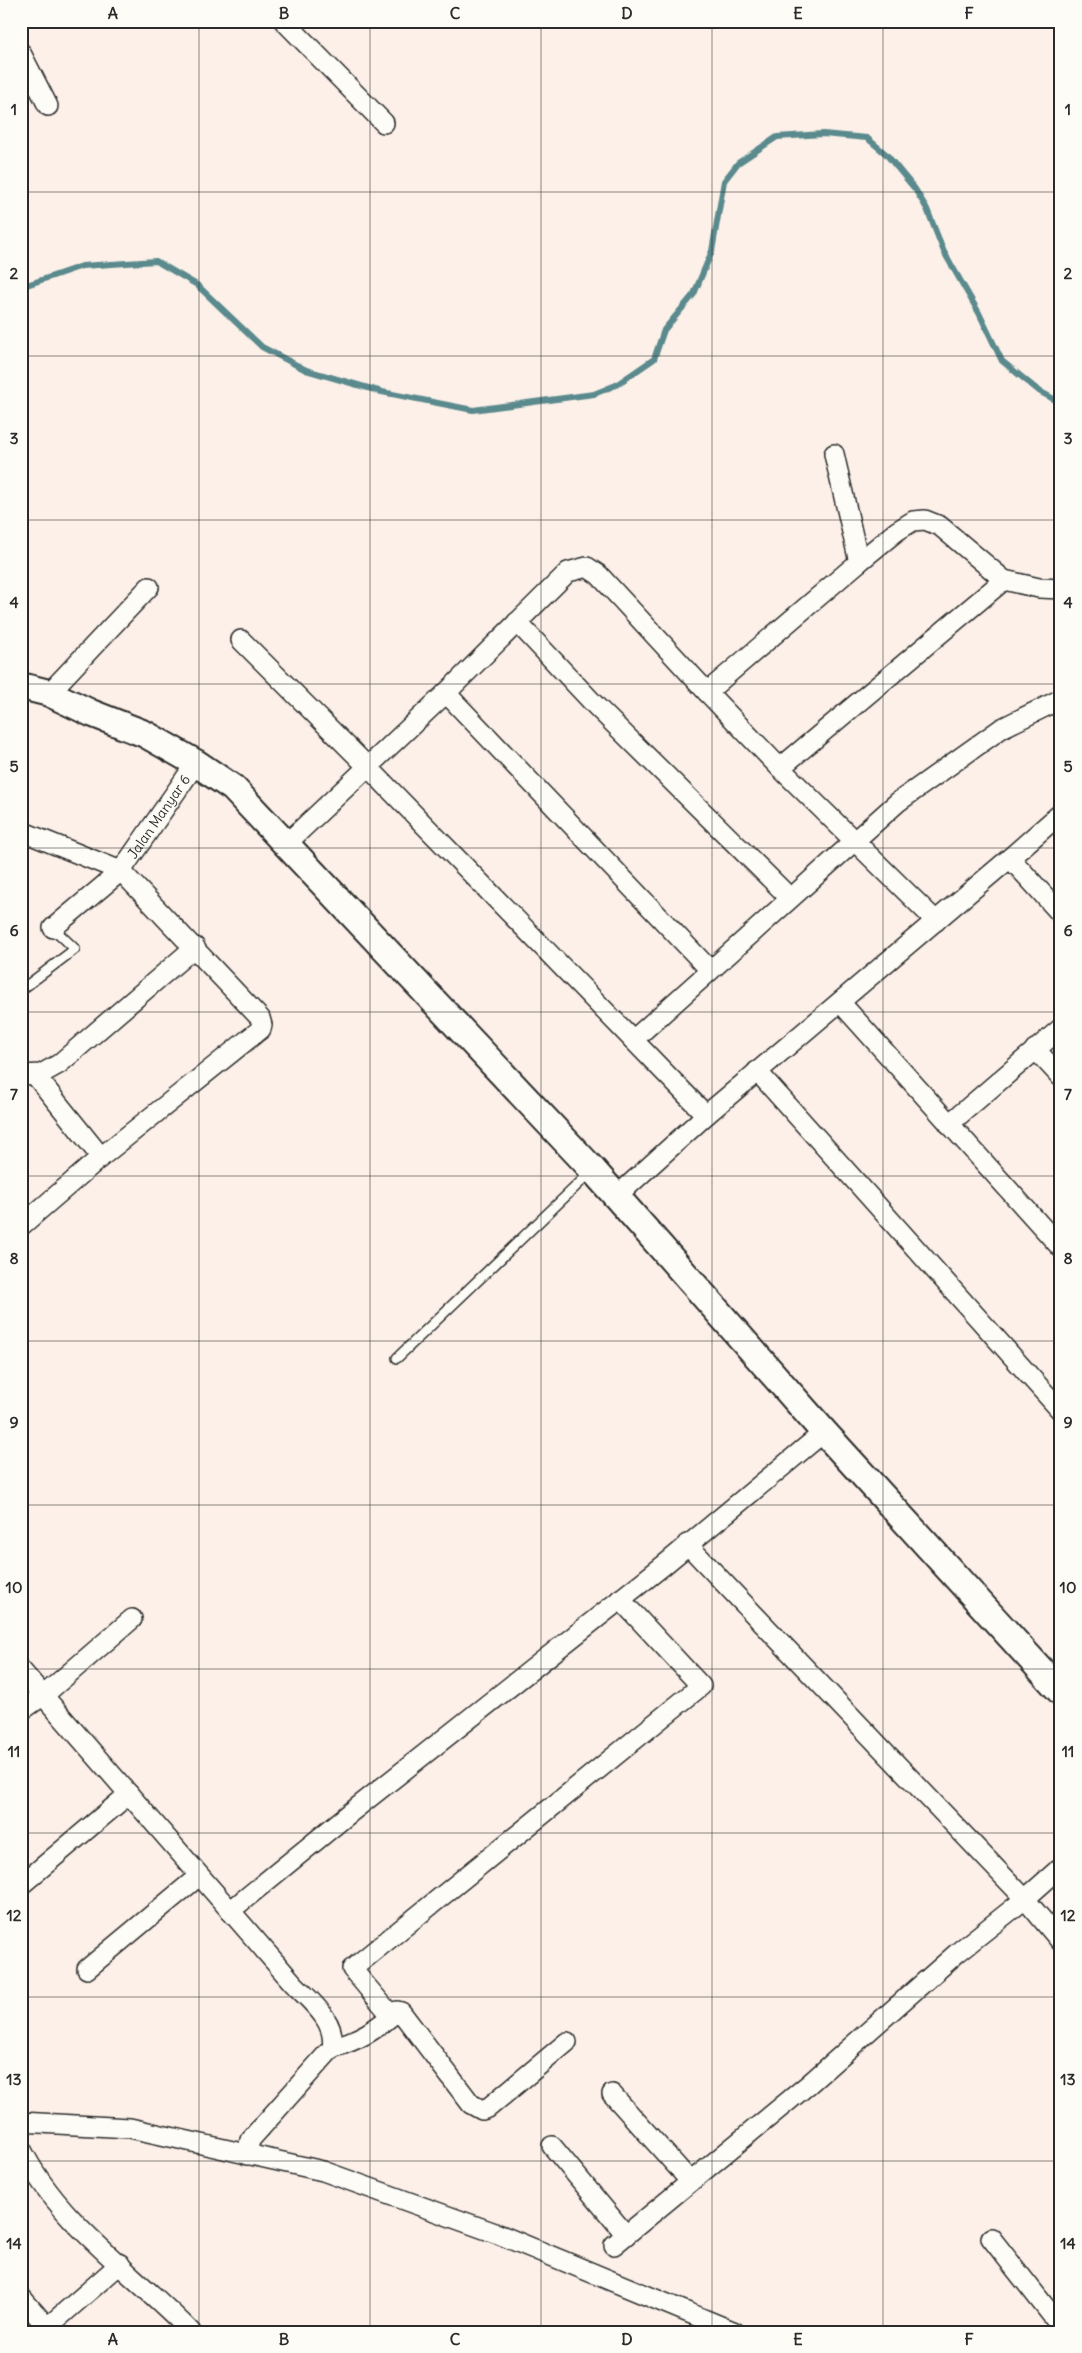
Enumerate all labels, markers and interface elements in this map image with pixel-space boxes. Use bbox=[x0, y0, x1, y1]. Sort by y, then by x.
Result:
text: A bbox=[108, 3, 118, 23]
text: B bbox=[279, 3, 290, 23]
text: C bbox=[450, 3, 461, 23]
text: D bbox=[621, 3, 633, 23]
text: E bbox=[793, 3, 803, 23]
text: F bbox=[964, 3, 974, 23]
text: 1 bbox=[11, 99, 17, 119]
text: 1 bbox=[1065, 99, 1071, 119]
text: 2 bbox=[10, 263, 19, 283]
text: 2 bbox=[1064, 263, 1073, 283]
text: 3 bbox=[9, 428, 19, 448]
text: 3 bbox=[1063, 428, 1073, 448]
text: 4 bbox=[9, 592, 19, 612]
text: 4 bbox=[1063, 592, 1073, 612]
text: 5 bbox=[9, 756, 19, 776]
text: 5 bbox=[1063, 756, 1073, 776]
street label: Jalan Manyar 6 bbox=[123, 771, 194, 862]
text: 6 bbox=[9, 920, 19, 940]
text: 6 bbox=[1063, 920, 1073, 940]
text: 7 bbox=[10, 1084, 18, 1104]
text: 7 bbox=[1064, 1084, 1072, 1104]
text: 8 bbox=[9, 1248, 19, 1268]
text: 8 bbox=[1063, 1248, 1073, 1268]
text: 9 bbox=[9, 1412, 19, 1432]
text: 9 bbox=[1063, 1412, 1073, 1432]
text: 10 bbox=[6, 1577, 22, 1597]
text: 10 bbox=[1060, 1577, 1076, 1597]
text: 11 bbox=[8, 1741, 20, 1761]
text: 11 bbox=[1062, 1741, 1074, 1761]
text: 12 bbox=[6, 1905, 22, 1925]
text: 12 bbox=[1060, 1905, 1076, 1925]
text: 13 bbox=[6, 2069, 22, 2089]
text: 13 bbox=[1060, 2069, 1076, 2089]
text: 14 bbox=[6, 2233, 22, 2253]
text: 14 bbox=[1060, 2233, 1076, 2253]
text: A bbox=[108, 2329, 118, 2349]
text: B bbox=[279, 2329, 290, 2349]
text: C bbox=[450, 2329, 461, 2349]
text: D bbox=[621, 2329, 633, 2349]
text: E bbox=[793, 2329, 803, 2349]
text: F bbox=[964, 2329, 974, 2349]

